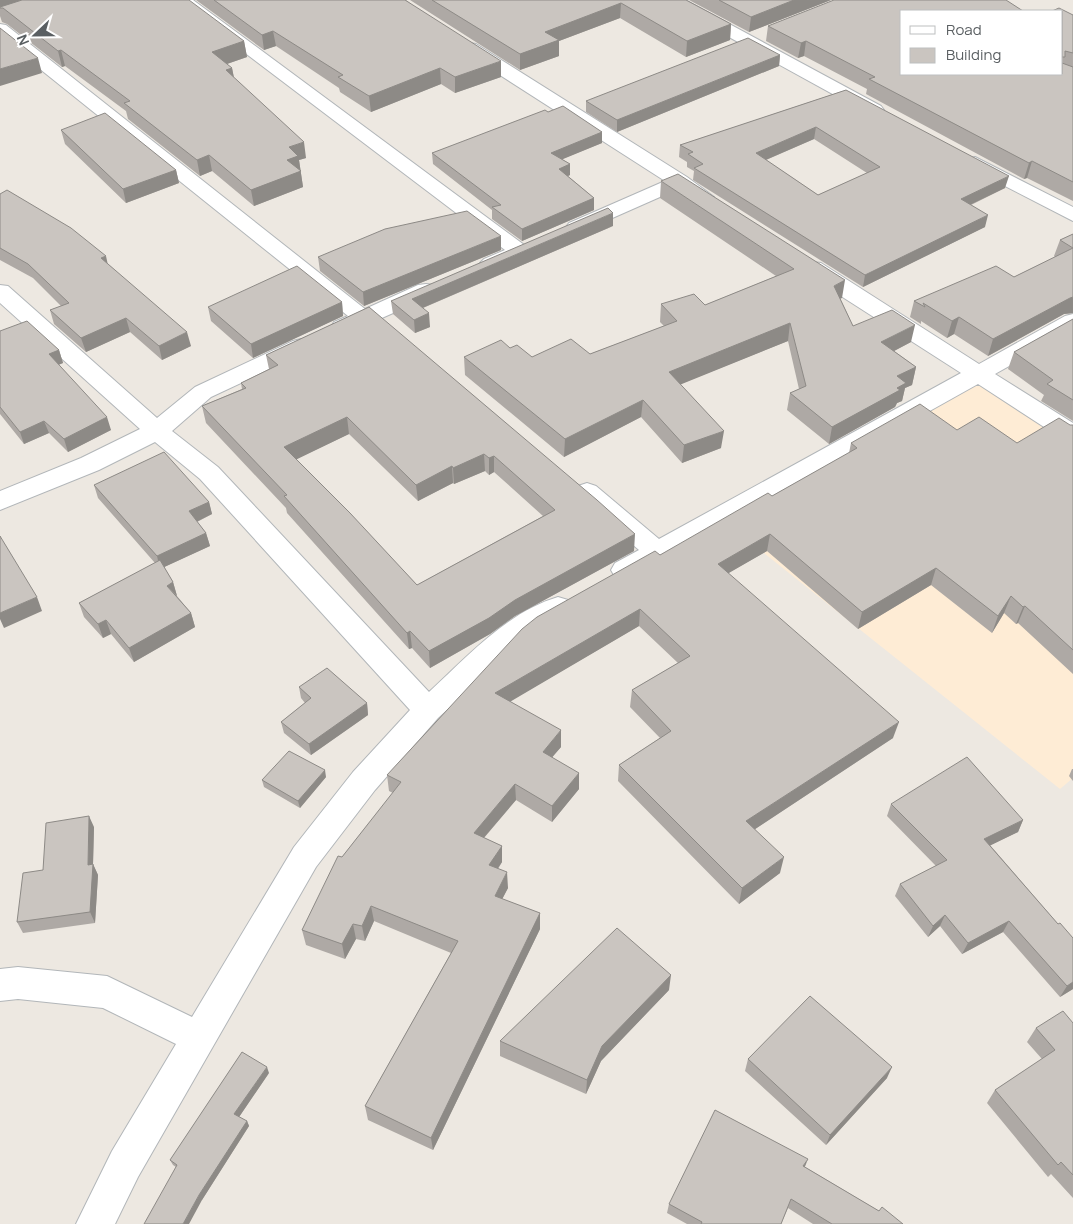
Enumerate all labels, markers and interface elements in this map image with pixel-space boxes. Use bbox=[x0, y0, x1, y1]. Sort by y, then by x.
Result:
north arrow bbox=[10, 10, 60, 60]
legend bbox=[900, 10, 1063, 75]
text: Road bbox=[946, 19, 982, 40]
text: N bbox=[12, 32, 33, 48]
text: Building bbox=[946, 44, 1001, 65]

